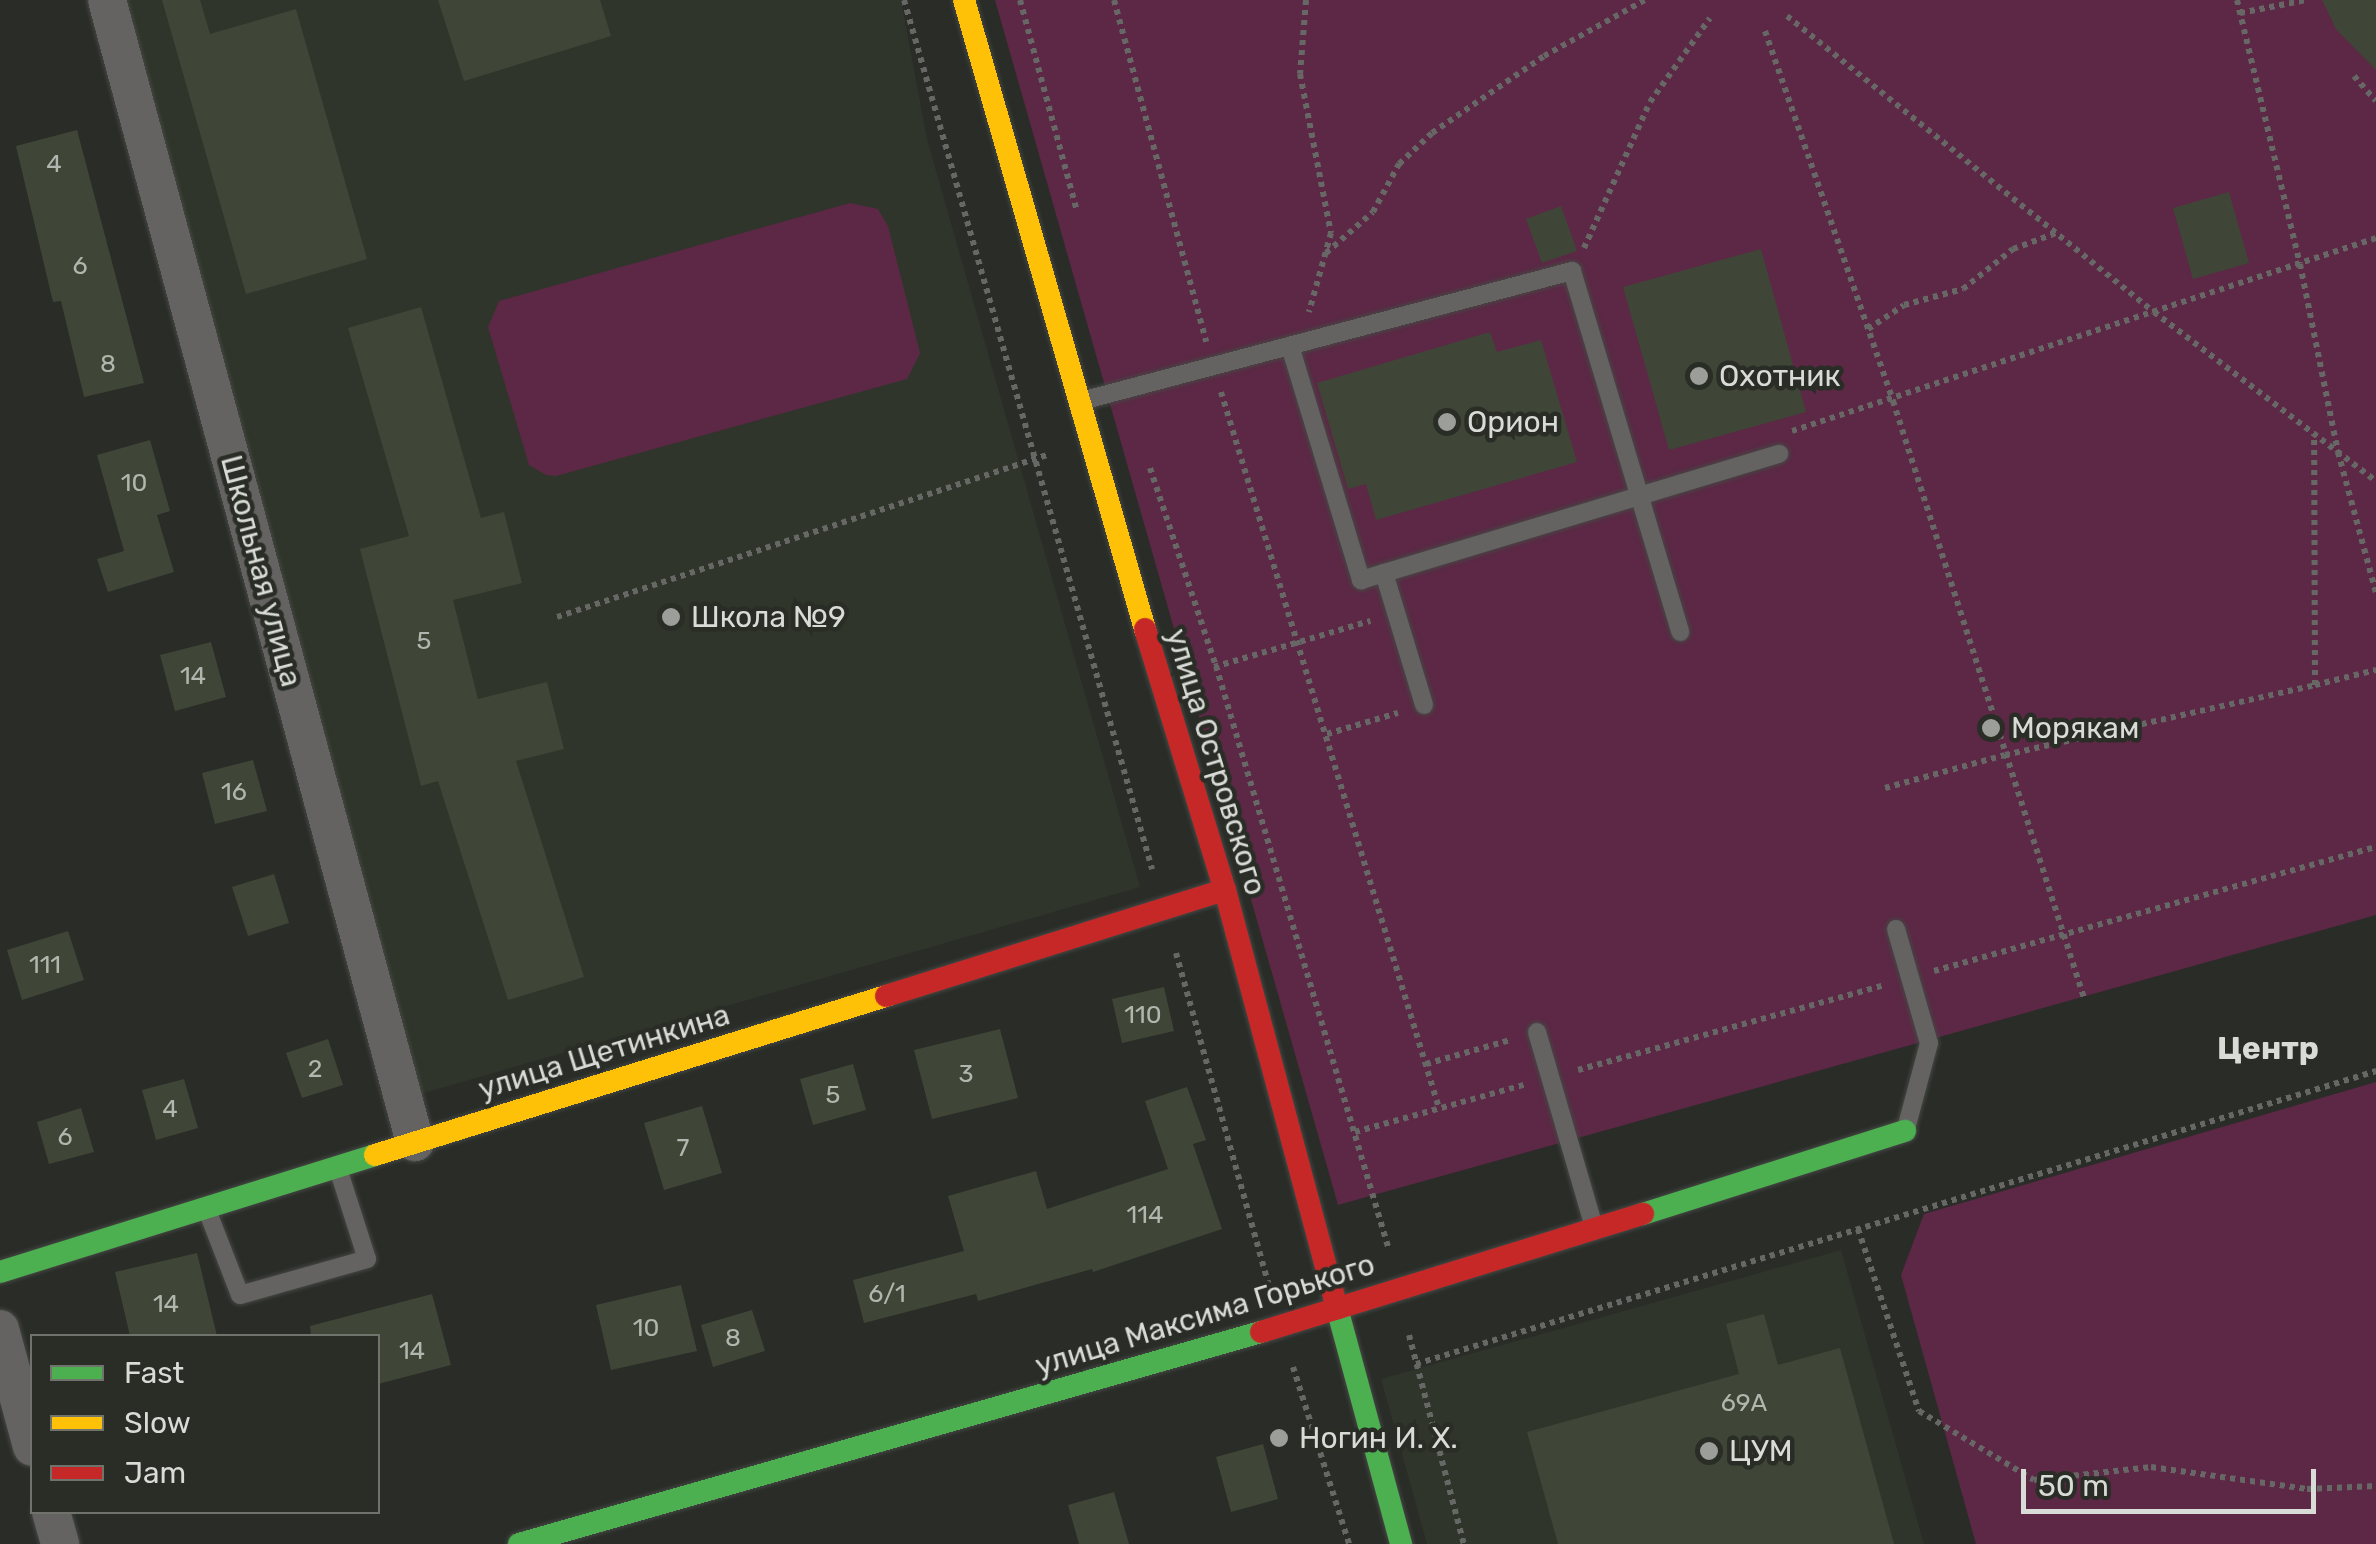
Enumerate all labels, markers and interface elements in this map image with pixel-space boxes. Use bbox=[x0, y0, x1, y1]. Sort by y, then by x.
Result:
house number: 4 bbox=[46, 149, 62, 179]
house number: 6 bbox=[72, 251, 88, 281]
house number: 8 bbox=[100, 349, 116, 379]
place label: Охотник bbox=[1719, 358, 1841, 394]
marker: Охотник bbox=[1688, 365, 1710, 387]
place label: Орион bbox=[1467, 404, 1559, 440]
marker: Орион bbox=[1436, 411, 1458, 433]
street label: Школьная улица bbox=[213, 451, 309, 691]
house number: 10 bbox=[121, 468, 147, 498]
place label: Школа №9 bbox=[691, 599, 846, 635]
marker: Школа №9 bbox=[660, 606, 682, 628]
street label: улица Островского bbox=[1158, 624, 1274, 900]
house number: 5 bbox=[417, 626, 431, 656]
house number: 14 bbox=[180, 661, 206, 691]
place label: Морякам bbox=[2011, 710, 2139, 746]
marker: Морякам bbox=[1980, 717, 2002, 739]
house number: 16 bbox=[221, 777, 247, 807]
house number: 111 bbox=[29, 950, 61, 980]
street label: улица Щетинкина bbox=[474, 997, 734, 1107]
house number: 110 bbox=[1124, 1000, 1162, 1030]
district label: Центр bbox=[2217, 1029, 2319, 1067]
house number: 2 bbox=[308, 1054, 322, 1084]
house number: 3 bbox=[958, 1059, 974, 1089]
house number: 5 bbox=[826, 1080, 840, 1110]
house number: 4 bbox=[162, 1094, 178, 1124]
house number: 6 bbox=[57, 1122, 73, 1152]
house number: 7 bbox=[677, 1133, 689, 1163]
house number: 114 bbox=[1127, 1200, 1163, 1230]
street label: улица Максима Горького bbox=[1031, 1246, 1379, 1384]
house number: 6/1 bbox=[868, 1279, 906, 1309]
house number: 14 bbox=[153, 1289, 179, 1319]
house number: 10 bbox=[633, 1313, 659, 1343]
house number: 8 bbox=[725, 1323, 741, 1353]
legend bbox=[30, 1334, 380, 1514]
house number: 14 bbox=[399, 1336, 425, 1366]
text: Fast bbox=[124, 1355, 184, 1391]
house number: 69А bbox=[1721, 1388, 1767, 1418]
text: Slow bbox=[124, 1405, 191, 1441]
place label: Ногин И. Х. bbox=[1299, 1420, 1458, 1456]
marker: Ногин И. Х. bbox=[1268, 1427, 1290, 1449]
place label: ЦУМ bbox=[1729, 1433, 1793, 1469]
marker: ЦУМ bbox=[1698, 1440, 1720, 1462]
scale bar bbox=[2026, 1449, 2321, 1511]
text: Jam bbox=[124, 1455, 186, 1491]
text: 50 m bbox=[2038, 1468, 2109, 1504]

